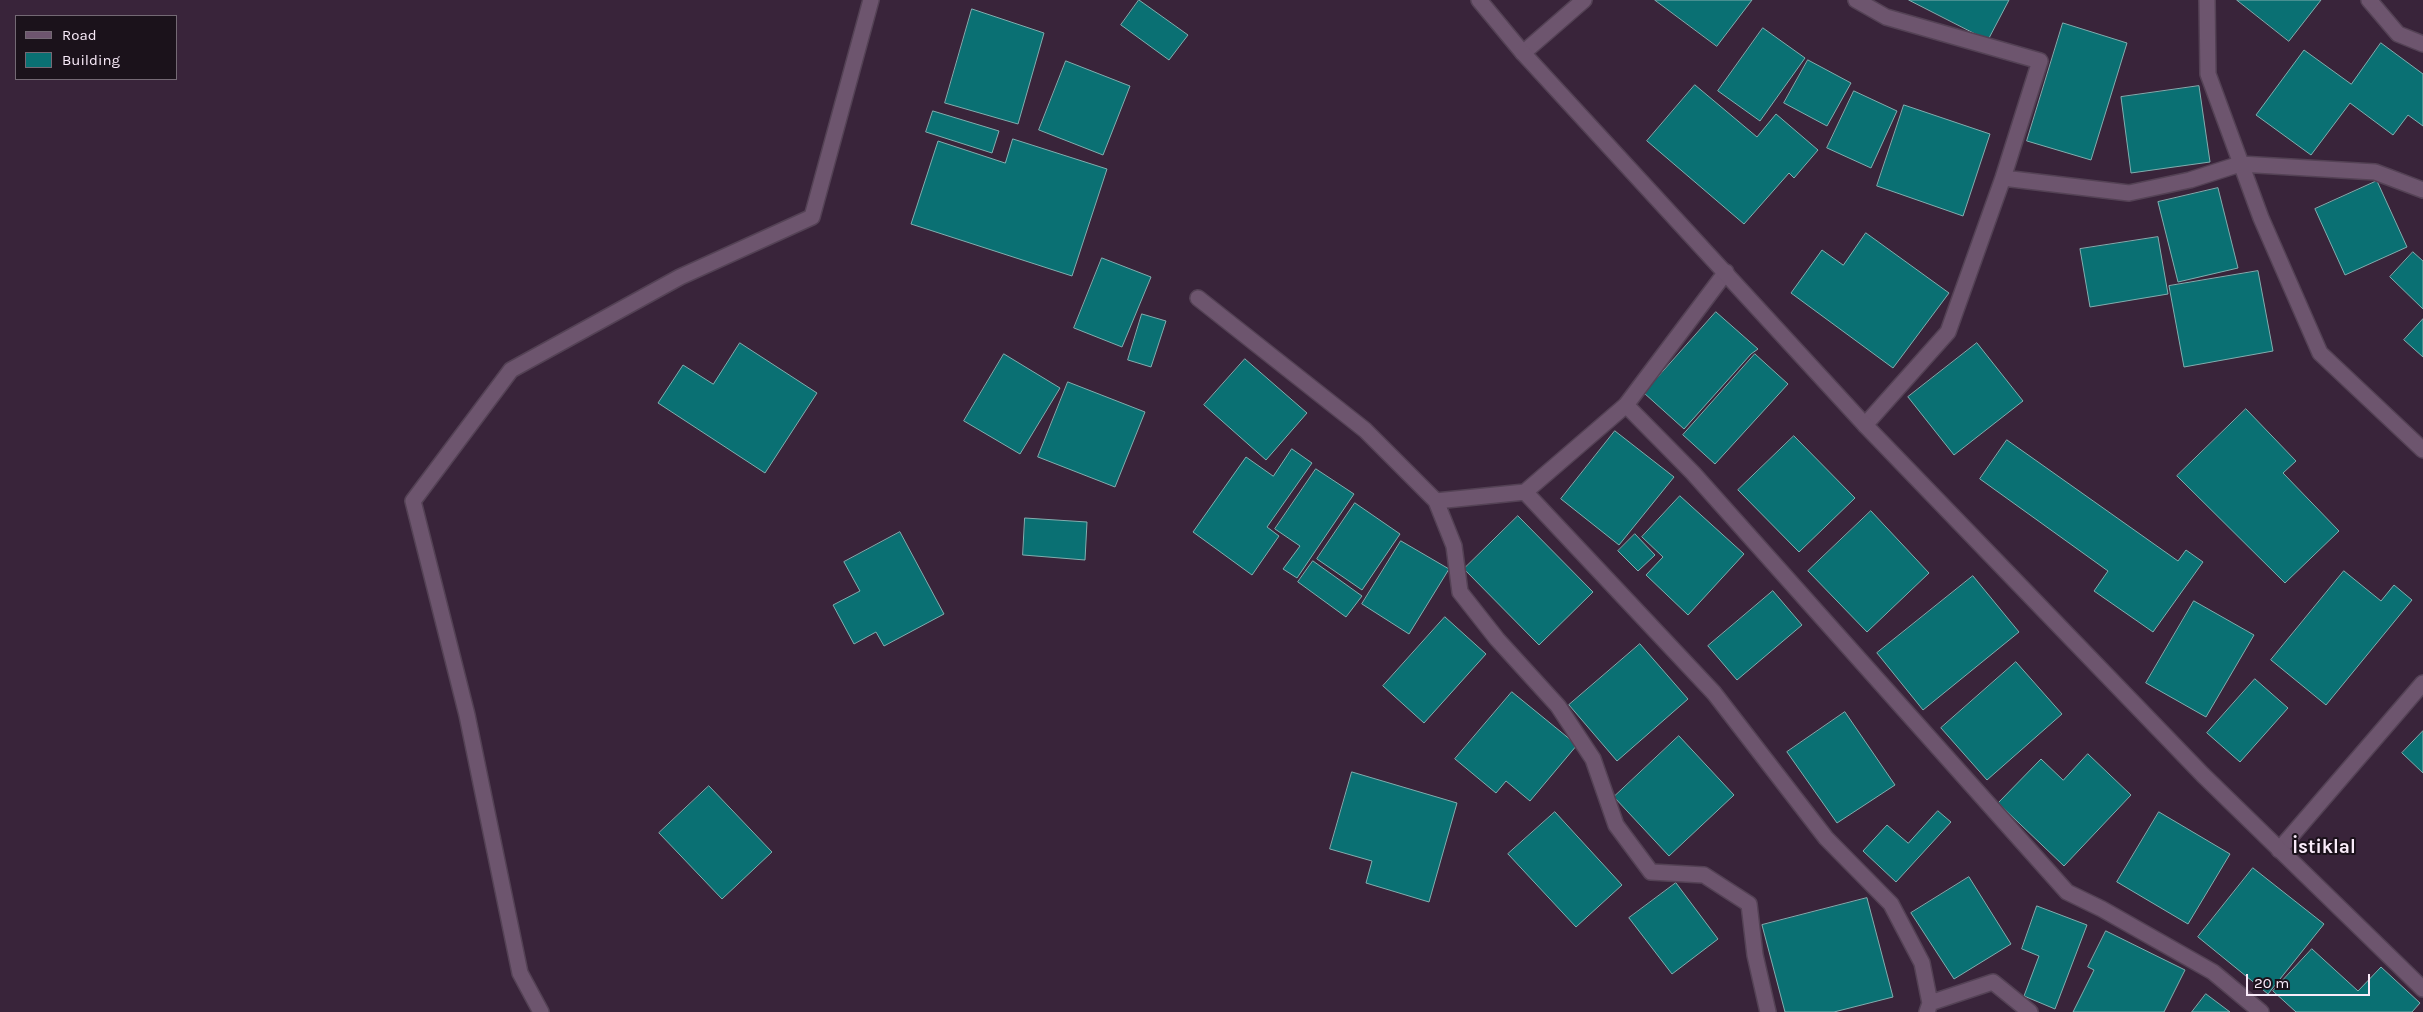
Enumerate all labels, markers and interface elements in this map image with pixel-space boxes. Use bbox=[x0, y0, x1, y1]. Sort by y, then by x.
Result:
legend bbox=[15, 15, 178, 80]
text: Road bbox=[62, 26, 97, 44]
text: Building bbox=[62, 51, 120, 69]
district label: İstiklal bbox=[2292, 837, 2356, 859]
scale bar bbox=[2248, 964, 2372, 996]
text: 20 m bbox=[2254, 974, 2289, 992]

